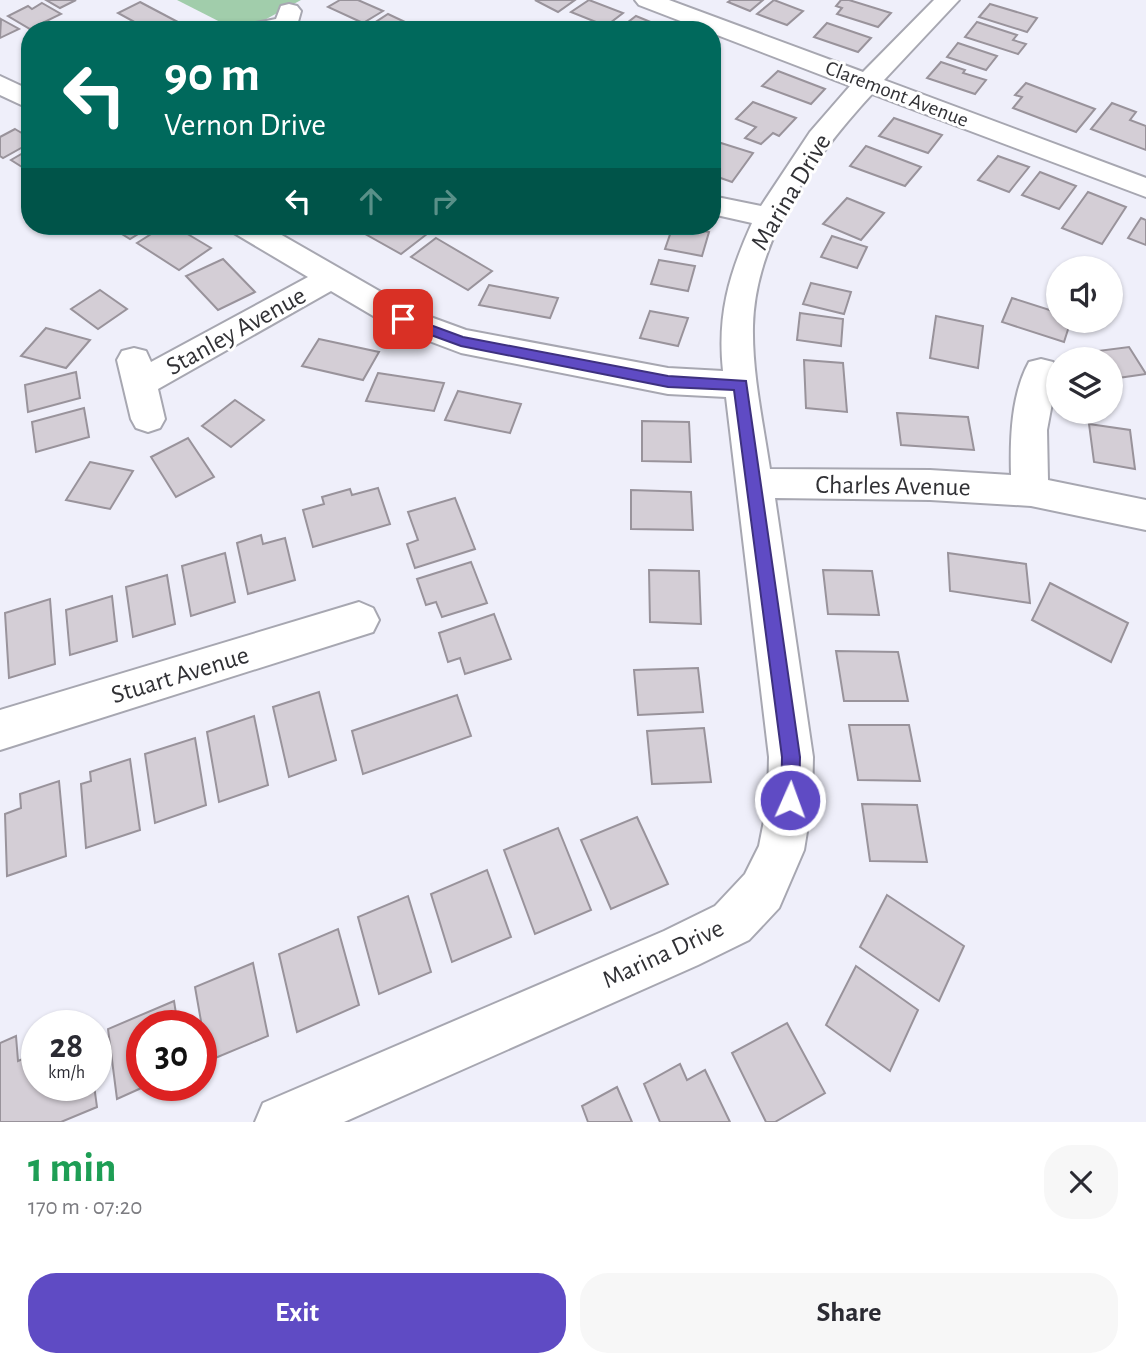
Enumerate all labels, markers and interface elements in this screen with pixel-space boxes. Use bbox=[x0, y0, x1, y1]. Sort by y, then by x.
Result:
icon: left bbox=[49, 49, 140, 140]
text: 90 m bbox=[164, 51, 260, 100]
street label: Claremont Avenue bbox=[823, 57, 971, 131]
text: Vernon Drive bbox=[164, 109, 326, 141]
street label: Marina Drive bbox=[746, 129, 836, 255]
icon: left bbox=[279, 182, 317, 220]
icon: ahead bbox=[352, 182, 390, 220]
icon: right bbox=[425, 182, 463, 220]
map controls bbox=[1046, 256, 1123, 424]
button: sound bbox=[1046, 256, 1123, 333]
street label: Stanley Avenue bbox=[162, 282, 310, 380]
pin bbox=[373, 289, 433, 349]
icon: arrive bbox=[384, 300, 422, 338]
button: layers bbox=[1046, 347, 1123, 424]
street label: Charles Avenue bbox=[815, 472, 971, 500]
street label: Stuart Avenue bbox=[108, 642, 252, 708]
position arrow bbox=[753, 763, 827, 837]
street label: Marina Drive bbox=[598, 915, 728, 993]
speed limit sign: 30 bbox=[126, 1010, 217, 1101]
text: 28 bbox=[50, 1029, 83, 1064]
text: km/h bbox=[48, 1064, 85, 1082]
button: close bbox=[1044, 1145, 1118, 1219]
text: 1 min bbox=[28, 1147, 117, 1189]
text: 170 m · 07:20 bbox=[28, 1196, 142, 1219]
button: Exit bbox=[28, 1273, 566, 1353]
button: Share bbox=[580, 1273, 1118, 1353]

